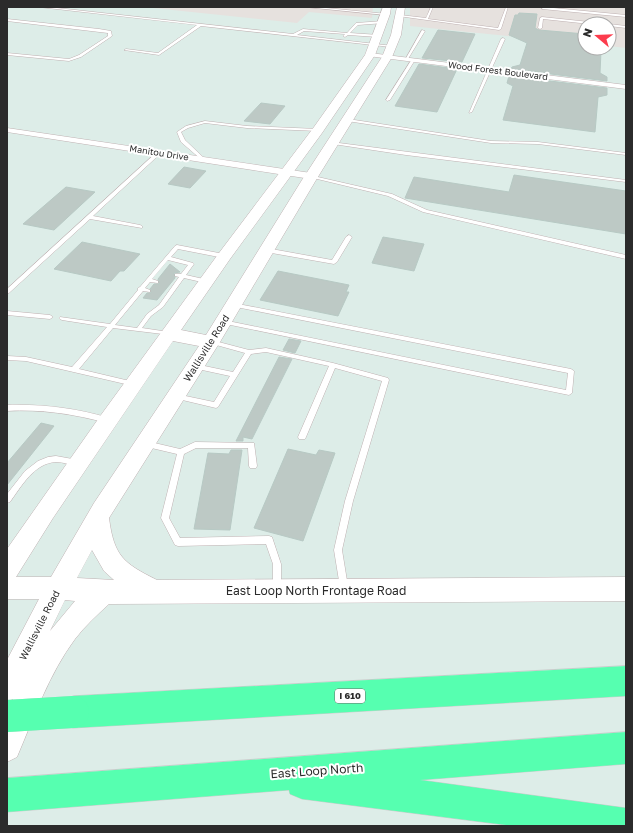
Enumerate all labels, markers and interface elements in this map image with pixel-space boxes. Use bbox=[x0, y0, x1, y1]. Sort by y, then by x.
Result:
north arrow bbox=[577, 16, 617, 56]
text: N bbox=[580, 27, 595, 39]
street label: Wood Forest Boulevard bbox=[448, 59, 549, 82]
street label: Manitou Drive bbox=[129, 142, 189, 163]
street label: Wallisville Road bbox=[181, 312, 231, 384]
street label: East Loop North Frontage Road bbox=[226, 583, 406, 598]
street label: Wallisville Road bbox=[16, 588, 62, 662]
road number: I 610 bbox=[335, 689, 365, 703]
street label: East Loop North bbox=[270, 760, 364, 781]

